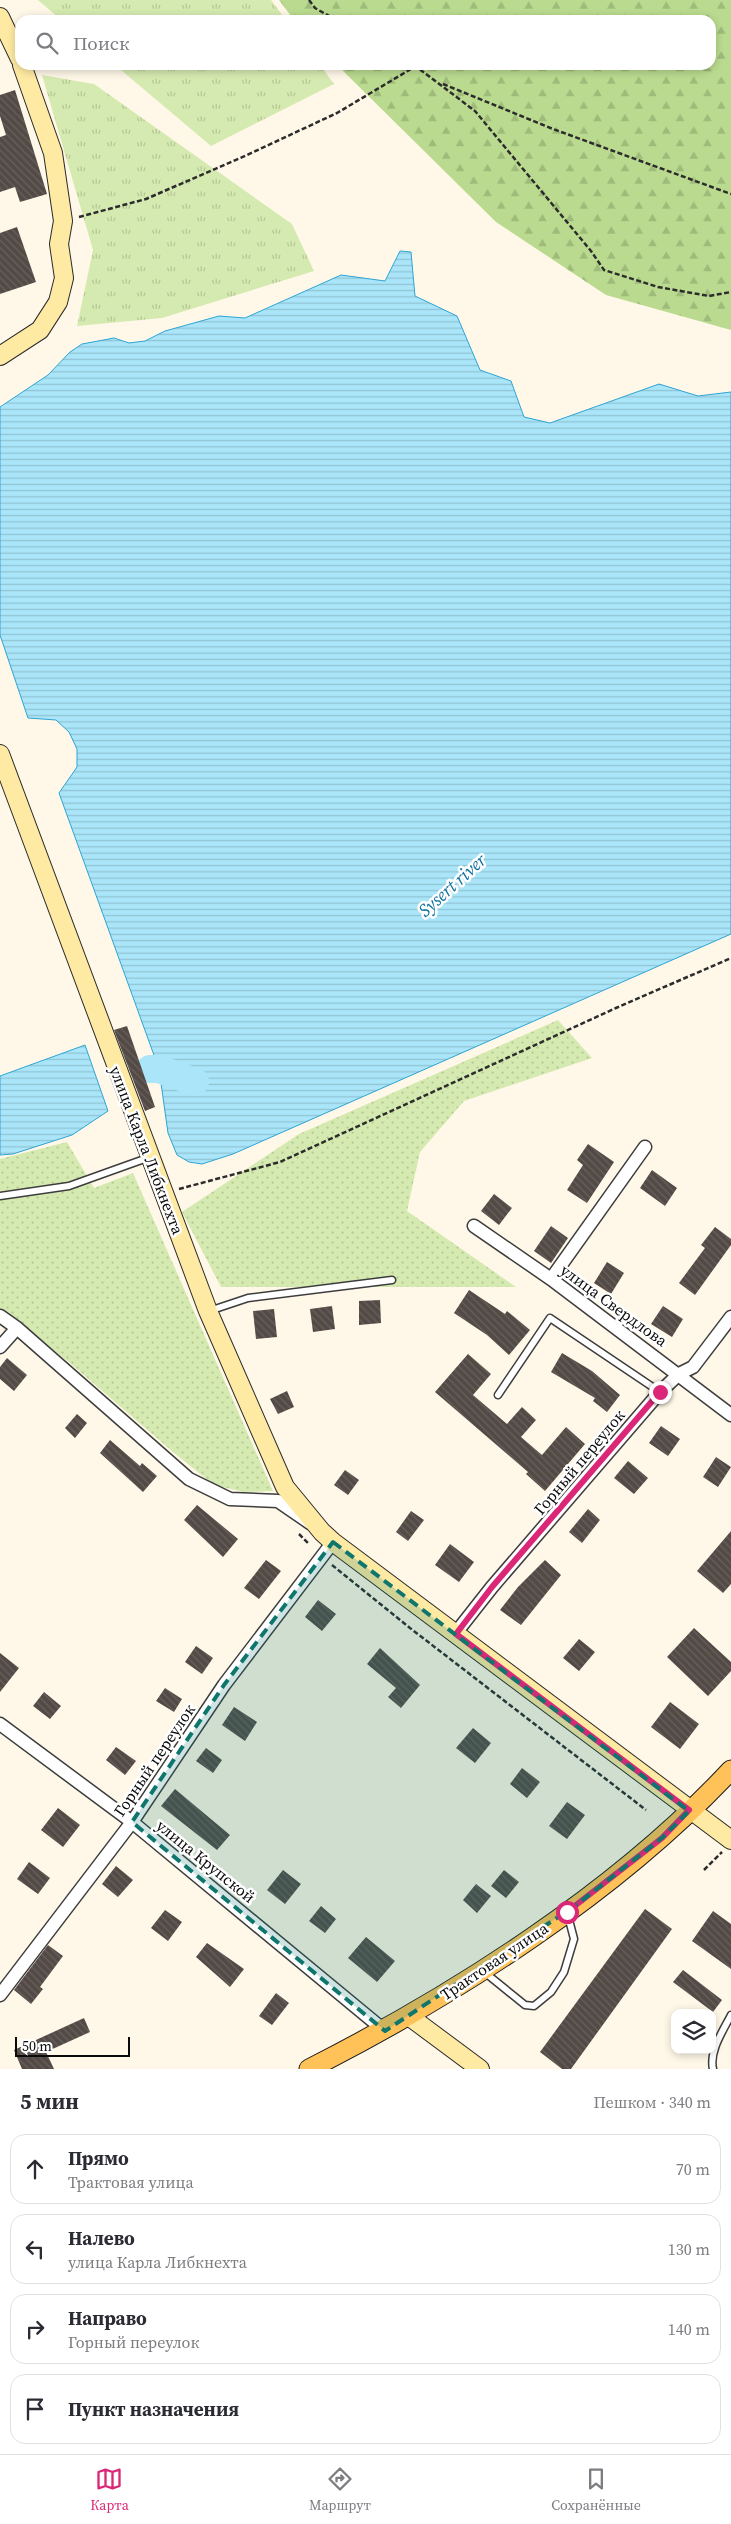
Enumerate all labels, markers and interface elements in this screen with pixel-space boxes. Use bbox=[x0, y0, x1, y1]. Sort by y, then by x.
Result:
search box bbox=[15, 15, 716, 70]
icon: search bbox=[33, 29, 61, 57]
text: Поиск bbox=[73, 30, 130, 56]
water label: Sysert river bbox=[413, 847, 492, 922]
street label: улица Карла Либкнехта bbox=[105, 1063, 190, 1238]
street label: улица Свердлова bbox=[556, 1259, 673, 1352]
route end bbox=[649, 1381, 672, 1404]
street label: Горный переулок bbox=[528, 1405, 630, 1519]
street label: Горный переулок bbox=[108, 1699, 200, 1821]
street label: улица Крупской bbox=[152, 1814, 260, 1908]
route start bbox=[556, 1901, 579, 1924]
street label: Трактовая улица bbox=[436, 1916, 553, 2005]
map controls bbox=[671, 2009, 716, 2054]
button: layers bbox=[671, 2009, 716, 2054]
scale bar bbox=[15, 2034, 130, 2057]
text: 50 m bbox=[22, 2036, 52, 2056]
text: 5 мин bbox=[20, 2087, 79, 2116]
text: Пешком · 340 m bbox=[593, 2091, 711, 2113]
text: Прямо bbox=[68, 2145, 129, 2171]
icon: ahead bbox=[21, 2155, 49, 2183]
text: 70 m bbox=[676, 2158, 710, 2180]
text: Трактовая улица bbox=[68, 2171, 194, 2193]
text: Налево bbox=[68, 2225, 135, 2251]
icon: left bbox=[21, 2235, 49, 2263]
text: 130 m bbox=[668, 2238, 710, 2260]
text: улица Карла Либкнехта bbox=[68, 2251, 247, 2273]
text: Направо bbox=[68, 2305, 147, 2331]
icon: right bbox=[21, 2315, 49, 2343]
text: 140 m bbox=[668, 2318, 710, 2340]
text: Горный переулок bbox=[68, 2331, 199, 2353]
icon: arrive bbox=[21, 2395, 49, 2423]
text: Пункт назначения bbox=[68, 2396, 239, 2422]
tab: Карта bbox=[90, 2465, 129, 2515]
tab: Маршрут bbox=[309, 2465, 371, 2515]
tab: Сохранённые bbox=[551, 2465, 641, 2515]

